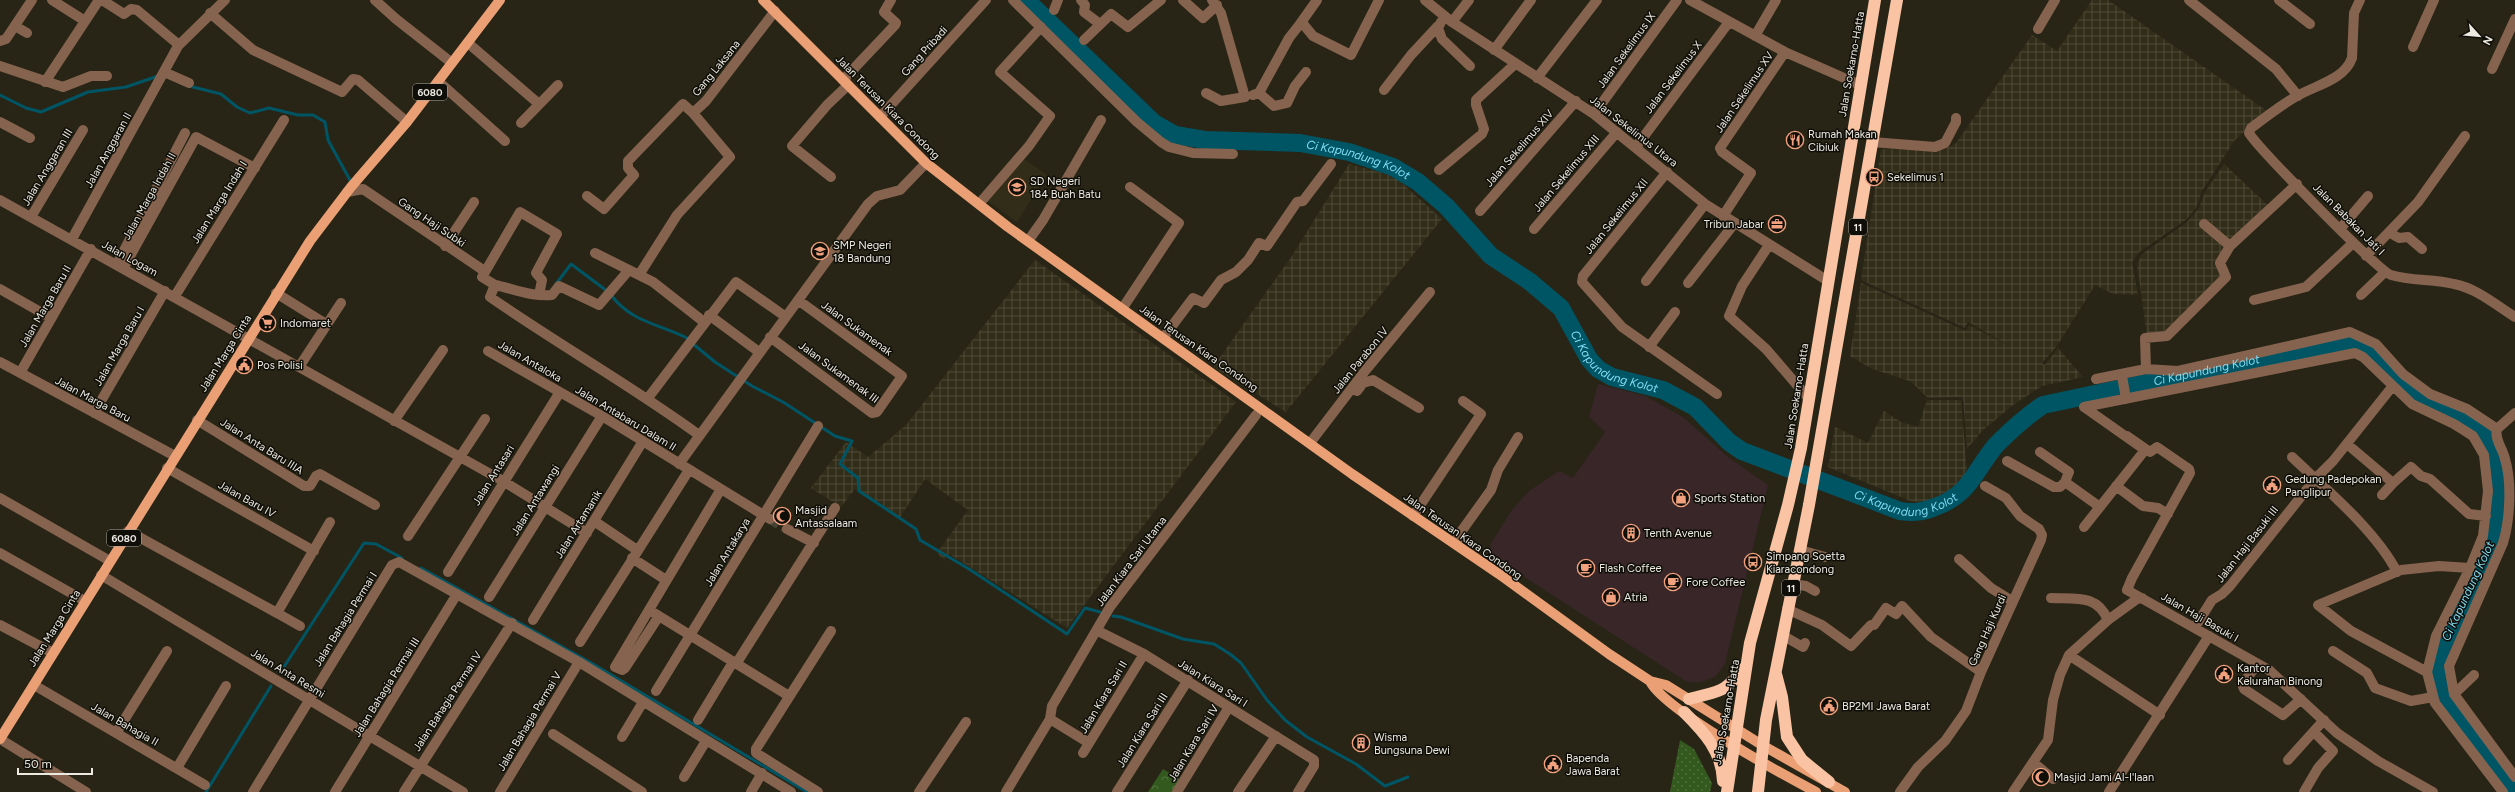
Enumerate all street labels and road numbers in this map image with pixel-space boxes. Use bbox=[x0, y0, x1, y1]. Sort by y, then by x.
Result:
street label: Jalan Sekelimus IX bbox=[1595, 10, 1658, 91]
street label: Jalan Soekarno-Hatta bbox=[1836, 10, 1867, 118]
street label: Gang Pribadi bbox=[898, 24, 950, 79]
street label: Gang Laksana bbox=[690, 38, 743, 99]
street label: Jalan Sekelimus X bbox=[1642, 38, 1705, 116]
street label: Jalan Sekelimus XV bbox=[1713, 49, 1777, 135]
street label: Jalan Terusan Kiara Condong bbox=[833, 53, 942, 162]
road number: 6080 bbox=[413, 84, 447, 100]
street label: Jalan Sekelimus Utara bbox=[1587, 93, 1680, 170]
street label: Jalan Sekelimus XIV bbox=[1482, 107, 1557, 190]
street label: Jalan Anggaran II bbox=[82, 110, 135, 190]
street label: Jalan Anggaran III bbox=[19, 126, 76, 208]
street label: Jalan Sekelimus XIII bbox=[1530, 132, 1602, 214]
street label: Jalan Marga Indah II bbox=[120, 150, 179, 242]
street label: Jalan Marga Indah I bbox=[189, 159, 250, 246]
street label: Jalan Sekelimus XII bbox=[1582, 176, 1651, 257]
street label: Jalan Babakan Jati I bbox=[2310, 181, 2387, 258]
street label: Gang Haji Subki bbox=[396, 195, 468, 250]
road number: 11 bbox=[1849, 219, 1867, 235]
street label: Jalan Logam bbox=[100, 238, 160, 279]
street label: Jalan Marga Baru II bbox=[17, 263, 74, 350]
street label: Jalan Sukamenak bbox=[819, 298, 895, 359]
street label: Jalan Terusan Kiara Condong bbox=[1137, 302, 1261, 394]
street label: Jalan Marga Baru I bbox=[91, 304, 147, 388]
street label: Jalan Marga Cinta bbox=[197, 313, 254, 394]
street label: Jalan Parabon IV bbox=[1330, 324, 1391, 396]
street label: Jalan Antaloka bbox=[496, 338, 564, 385]
street label: Jalan Sukamenak III bbox=[796, 339, 881, 406]
street label: Jalan Soekarno-Hatta bbox=[1782, 342, 1811, 450]
street label: Jalan Marga Baru bbox=[53, 374, 133, 425]
street label: Jalan Antabaru Dalam II bbox=[573, 383, 679, 454]
street label: Jalan Anta Baru IIIA bbox=[218, 416, 306, 478]
street label: Jalan Antasari bbox=[470, 443, 517, 508]
street label: Jalan Antawangi bbox=[509, 463, 562, 538]
street label: Jalan Baru IV bbox=[216, 478, 278, 521]
street label: Jalan Artamanik bbox=[552, 487, 605, 561]
street label: Jalan Terusan Kiara Condong bbox=[1401, 490, 1525, 582]
street label: Jalan Haji Basuki III bbox=[2214, 504, 2281, 585]
street label: Jalan Kiara Sari Utama bbox=[1093, 514, 1169, 609]
street label: Jalan Antakarya bbox=[702, 516, 753, 589]
road number: 6080 bbox=[107, 530, 141, 546]
street label: Jalan Bahagia Permai I bbox=[311, 570, 380, 669]
road number: 11 bbox=[1782, 580, 1800, 596]
street label: Jalan Marga Cinta bbox=[26, 588, 83, 669]
street label: Jalan Haji Basuki I bbox=[2159, 590, 2241, 645]
street label: Gang Haji Kurdi bbox=[1966, 592, 2009, 668]
street label: Jalan Bahagia Permai III bbox=[351, 635, 422, 739]
street label: Jalan Anta Resmi bbox=[248, 646, 327, 701]
street label: Jalan Bahagia Permai IV bbox=[410, 649, 485, 754]
street label: Jalan Kiara Sari I bbox=[1176, 657, 1250, 710]
street label: Jalan Soekarno-Hatta bbox=[1711, 658, 1742, 766]
street label: Jalan Kiara Sari II bbox=[1077, 659, 1130, 736]
street label: Jalan Bahagia Permai V bbox=[495, 669, 564, 773]
street label: Jalan Kiara Sari III bbox=[1114, 691, 1171, 770]
street label: Jalan Bahagia II bbox=[89, 700, 161, 749]
street label: Jalan Kiara Sari IV bbox=[1165, 702, 1222, 784]

